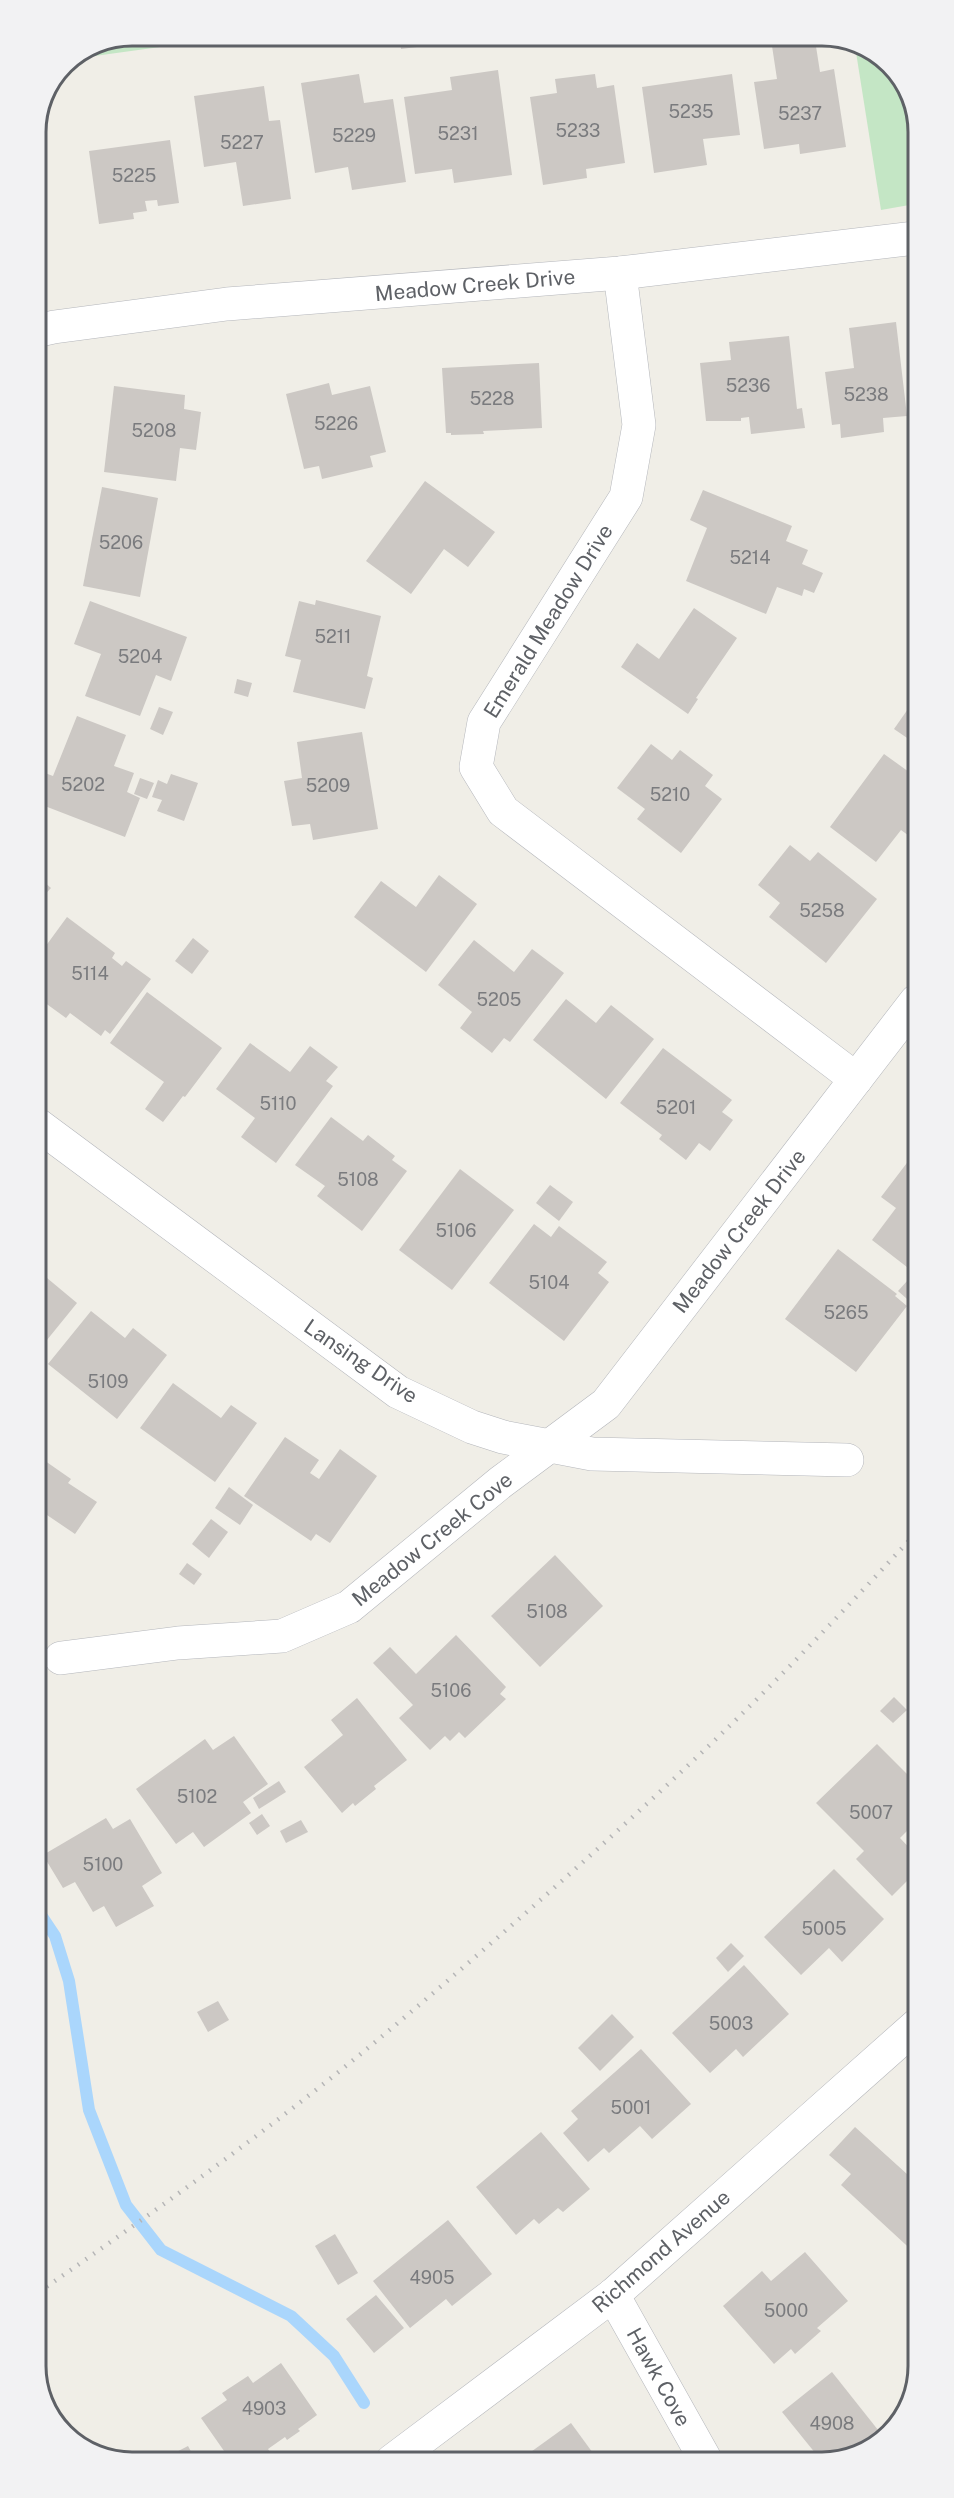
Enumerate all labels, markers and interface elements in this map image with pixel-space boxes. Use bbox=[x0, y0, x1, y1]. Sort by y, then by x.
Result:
house number: 5235 bbox=[668, 101, 714, 122]
house number: 5237 bbox=[778, 103, 822, 124]
house number: 5233 bbox=[556, 120, 600, 141]
house number: 5231 bbox=[438, 123, 478, 144]
house number: 5229 bbox=[332, 125, 376, 146]
house number: 5227 bbox=[220, 132, 264, 153]
house number: 5225 bbox=[112, 165, 156, 186]
street label: Meadow Creek Drive bbox=[374, 264, 576, 306]
house number: 5236 bbox=[726, 375, 770, 396]
house number: 5238 bbox=[843, 384, 889, 405]
house number: 5228 bbox=[470, 388, 514, 409]
house number: 5226 bbox=[314, 413, 358, 434]
house number: 5208 bbox=[132, 420, 176, 441]
street label: Emerald Meadow Drive bbox=[478, 520, 618, 722]
house number: 5206 bbox=[99, 532, 143, 553]
house number: 5214 bbox=[730, 547, 770, 568]
house number: 5211 bbox=[315, 626, 351, 647]
house number: 5204 bbox=[118, 646, 162, 667]
house number: 5202 bbox=[61, 774, 105, 795]
house number: 5209 bbox=[306, 775, 350, 796]
house number: 5210 bbox=[650, 784, 690, 805]
house number: 5258 bbox=[799, 900, 845, 921]
house number: 5114 bbox=[71, 963, 109, 984]
house number: 5205 bbox=[477, 989, 521, 1010]
house number: 5110 bbox=[259, 1093, 297, 1114]
house number: 5201 bbox=[656, 1097, 696, 1118]
street label: Meadow Creek Drive bbox=[667, 1144, 811, 1318]
house number: 5108 bbox=[337, 1169, 379, 1190]
house number: 5106 bbox=[436, 1220, 476, 1241]
house number: 5104 bbox=[528, 1272, 570, 1293]
house number: 5265 bbox=[824, 1302, 869, 1323]
street label: Lansing Drive bbox=[299, 1314, 423, 1408]
house number: 5109 bbox=[88, 1371, 129, 1392]
street label: Meadow Creek Cove bbox=[347, 1467, 517, 1611]
house number: 5108 bbox=[526, 1601, 568, 1622]
house number: 5106 bbox=[431, 1680, 471, 1701]
house number: 5102 bbox=[177, 1786, 217, 1807]
house number: 5007 bbox=[849, 1802, 893, 1823]
house number: 5100 bbox=[83, 1854, 123, 1875]
house number: 5005 bbox=[802, 1918, 846, 1939]
house number: 5003 bbox=[709, 2013, 753, 2034]
house number: 5001 bbox=[611, 2097, 651, 2118]
street label: Richmond Avenue bbox=[587, 2184, 735, 2318]
house number: 4905 bbox=[410, 2267, 454, 2288]
house number: 5000 bbox=[764, 2300, 808, 2321]
street label: Hawk Cove bbox=[622, 2323, 696, 2431]
house number: 4903 bbox=[242, 2398, 286, 2419]
house number: 4908 bbox=[810, 2413, 855, 2434]

